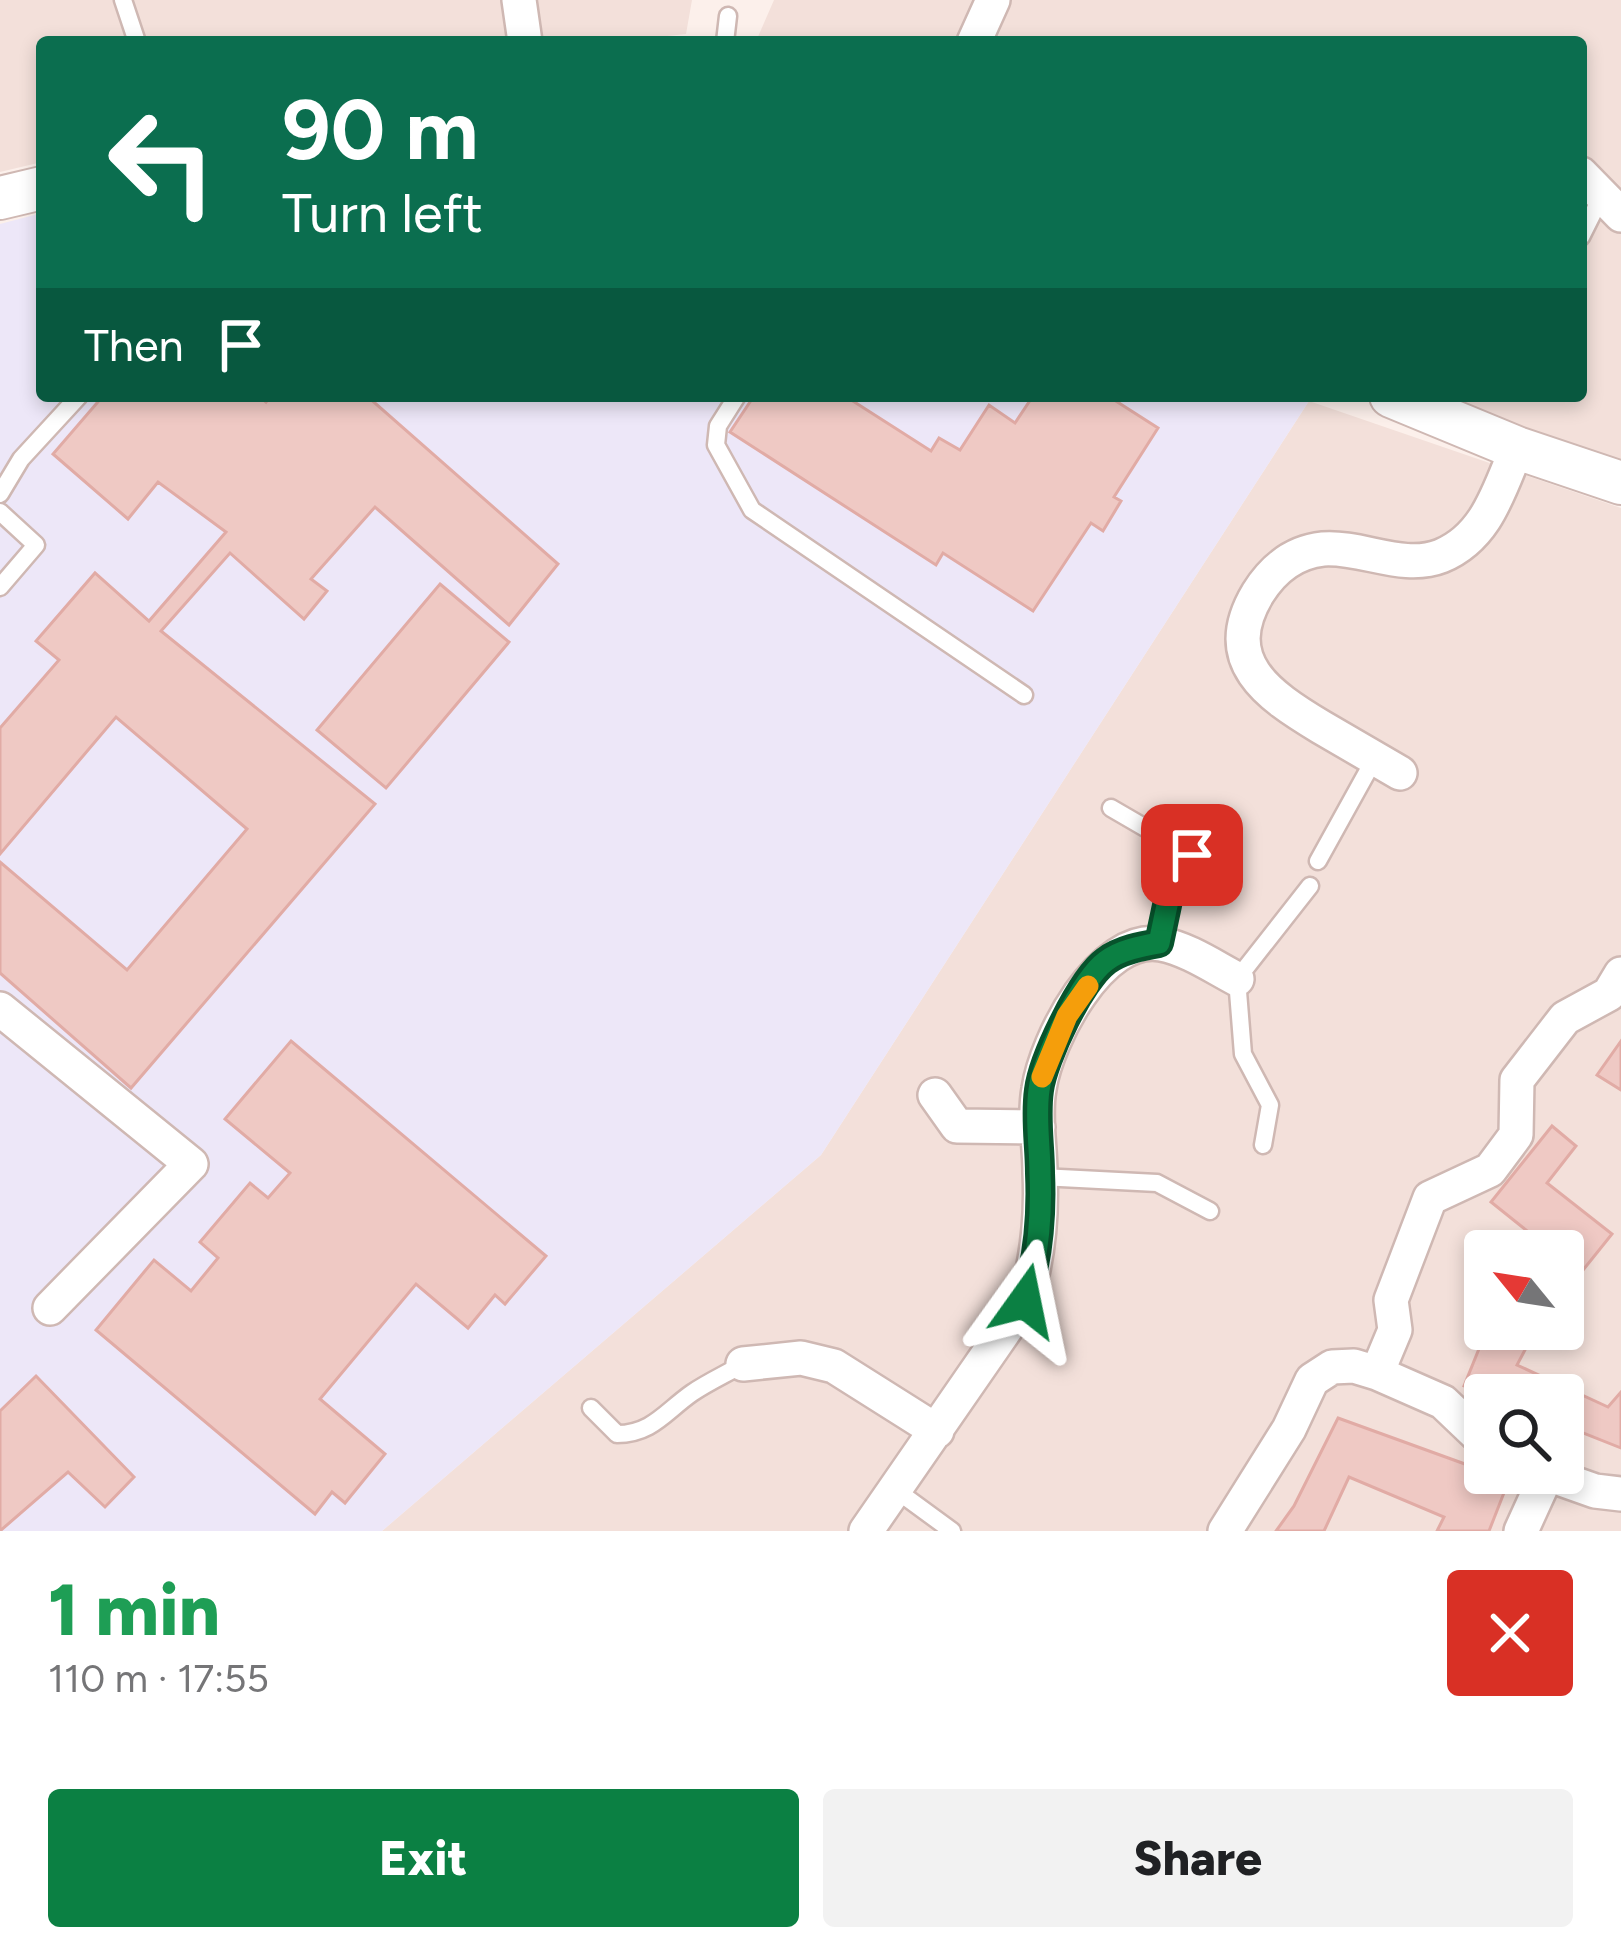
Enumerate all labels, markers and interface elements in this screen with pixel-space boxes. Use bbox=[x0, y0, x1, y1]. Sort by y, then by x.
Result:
text: 90 m bbox=[282, 79, 478, 180]
icon: left bbox=[84, 84, 240, 240]
text: Turn left bbox=[282, 181, 483, 246]
icon: arrive bbox=[208, 312, 274, 378]
text: Then bbox=[84, 318, 184, 372]
pin bbox=[1141, 804, 1243, 906]
icon: arrive bbox=[1159, 822, 1225, 888]
north arrow bbox=[1464, 1230, 1584, 1350]
map controls bbox=[1464, 1230, 1584, 1494]
position arrow bbox=[962, 1238, 1088, 1364]
button: search bbox=[1464, 1374, 1584, 1494]
text: 1 min bbox=[48, 1567, 220, 1653]
button: close bbox=[1447, 1570, 1573, 1696]
text: 110 m · 17:55 bbox=[48, 1655, 269, 1702]
button: Exit bbox=[48, 1789, 799, 1927]
button: Share bbox=[823, 1789, 1573, 1927]

